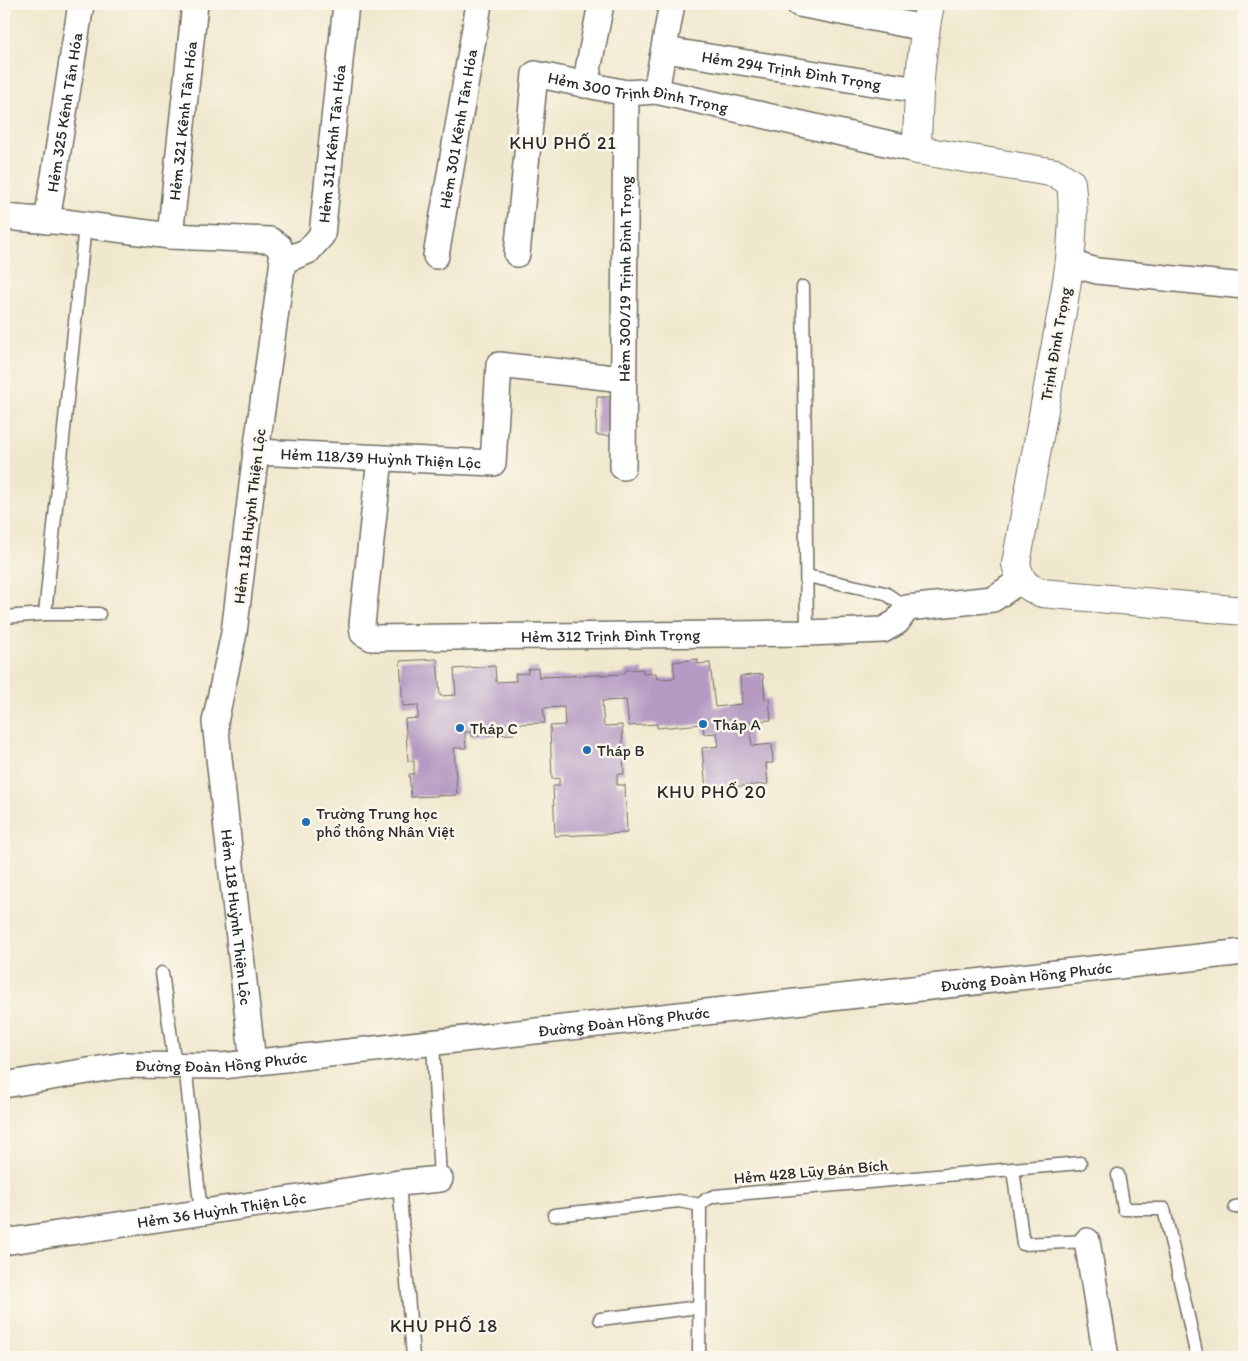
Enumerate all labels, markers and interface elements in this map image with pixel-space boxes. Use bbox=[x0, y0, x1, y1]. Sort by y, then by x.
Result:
street label: Hẻm 325 Kênh Tân Hóa bbox=[43, 31, 86, 194]
street label: Hẻm 321 Kênh Tân Hóa bbox=[165, 39, 201, 201]
street label: Hẻm 301 Kênh Tân Hóa bbox=[435, 47, 481, 210]
street label: Hẻm 294 Trịnh Đình Trọng bbox=[700, 47, 883, 94]
street label: Hẻm 311 Kênh Tân Hóa bbox=[314, 63, 350, 224]
street label: Hẻm 300 Trịnh Đình Trọng bbox=[546, 68, 731, 117]
district label: KHU PHỐ 21 bbox=[509, 132, 617, 154]
street label: Hẻm 300/19 Trịnh Đình Trọng bbox=[615, 175, 635, 382]
street label: Trịnh Đình Trọng bbox=[1036, 285, 1075, 403]
street label: Hẻm 118 Huỳnh Thiện Lộc bbox=[229, 427, 270, 605]
street label: Hẻm 118/39 Huỳnh Thiện Lộc bbox=[280, 444, 482, 472]
street label: Hẻm 312 Trịnh Đình Trọng bbox=[521, 625, 701, 646]
place label: Tháp A bbox=[713, 715, 761, 734]
marker: Tháp A bbox=[697, 718, 709, 730]
place label: Tháp C bbox=[470, 719, 518, 738]
marker: Tháp C bbox=[454, 722, 466, 734]
place label: Tháp B bbox=[597, 741, 645, 760]
marker: Tháp B bbox=[581, 744, 593, 756]
district label: KHU PHỐ 20 bbox=[657, 781, 767, 803]
place label: Trường Trung học phổ thông Nhân Việt bbox=[316, 804, 455, 841]
marker: Trường Trung học phổ thông Nhân Việt bbox=[300, 816, 312, 828]
street label: Hẻm 118 Huỳnh Thiện Lộc bbox=[217, 828, 255, 1006]
street label: Đường Đoàn Hồng Phước bbox=[940, 958, 1113, 996]
street label: Đường Đoàn Hồng Phước bbox=[537, 1003, 711, 1041]
street label: Đường Đoàn Hồng Phước bbox=[135, 1048, 308, 1076]
street label: Hẻm 428 Lũy Bán Bích bbox=[733, 1155, 890, 1188]
street label: Hẻm 36 Huỳnh Thiện Lộc bbox=[136, 1188, 307, 1232]
district label: KHU PHỐ 18 bbox=[390, 1315, 498, 1337]

